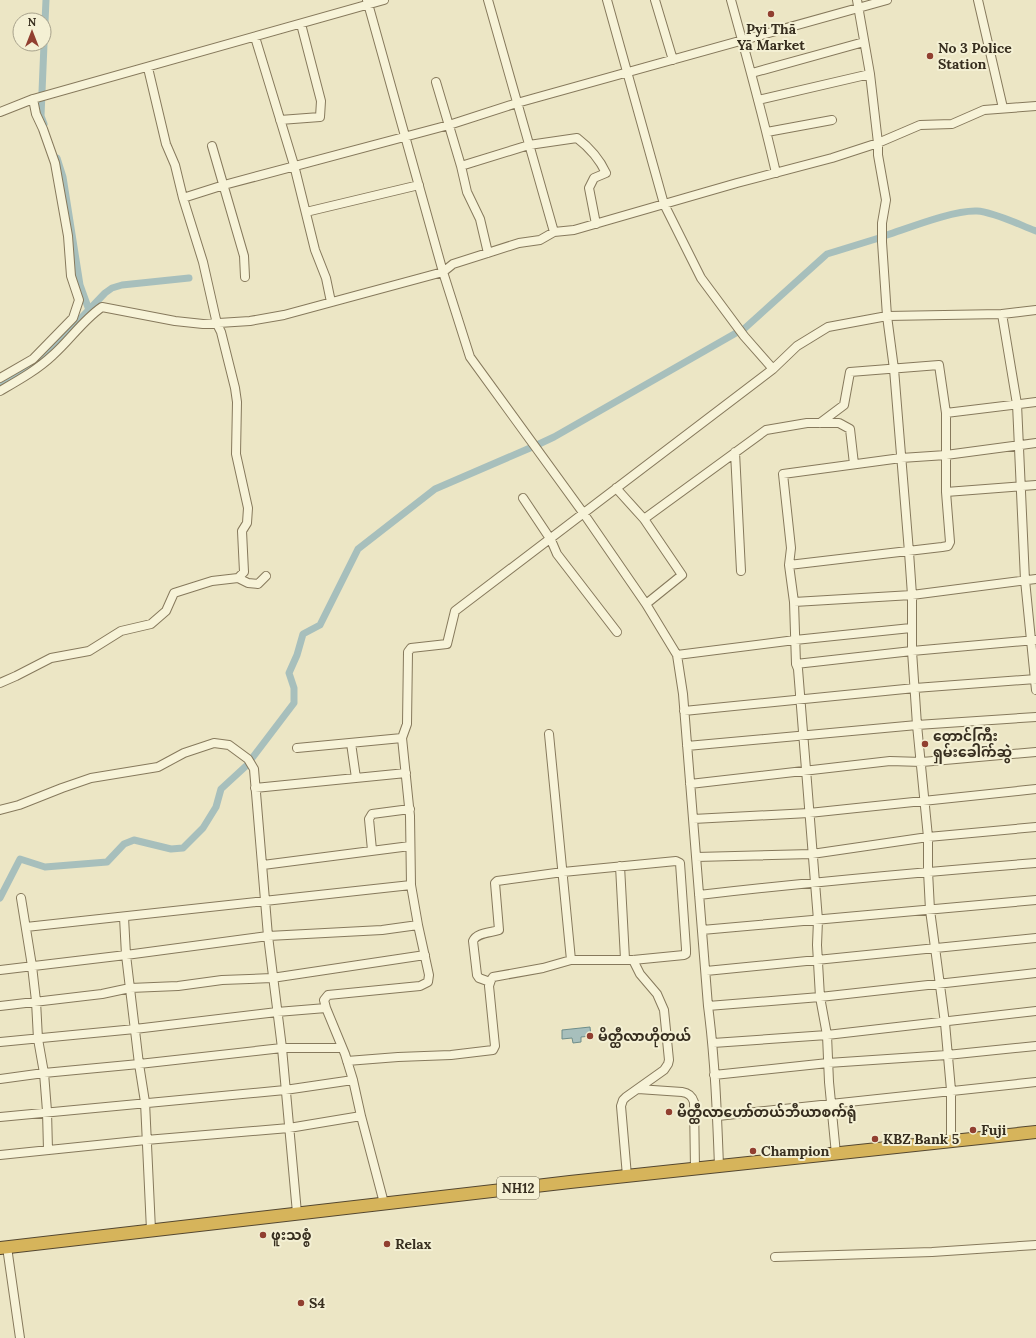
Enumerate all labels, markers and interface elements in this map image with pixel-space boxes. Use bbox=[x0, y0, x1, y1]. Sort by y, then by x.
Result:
marker: Pyi Thā Yā Market bbox=[766, 9, 776, 19]
north arrow bbox=[12, 12, 52, 52]
text: N bbox=[28, 15, 37, 29]
place label: Pyi Thā Yā Market bbox=[737, 20, 805, 54]
place label: No 3 Police Station bbox=[938, 39, 1012, 73]
marker: No 3 Police Station bbox=[925, 51, 935, 61]
place label: တောင်ကြီး ရှမ်းခေါက်ဆွဲ bbox=[933, 726, 1012, 764]
marker: တောင်ကြီး ရှမ်းခေါက်ဆွဲ bbox=[920, 739, 930, 749]
place label: မိတ္ထီလာဟိုတယ် bbox=[598, 1026, 691, 1048]
marker: မိတ္ထီလာဟိုတယ် bbox=[585, 1031, 595, 1041]
place label: မိတ္ထီလာဟော်တယ်ဘီယာစက်ရုံ bbox=[677, 1102, 857, 1124]
marker: မိတ္ထီလာဟော်တယ်ဘီယာစက်ရုံ bbox=[664, 1107, 674, 1117]
place label: Fuji bbox=[981, 1121, 1007, 1139]
marker: Fuji bbox=[968, 1125, 978, 1135]
place label: KBZ Bank 5 bbox=[883, 1130, 960, 1148]
marker: KBZ Bank 5 bbox=[870, 1134, 880, 1144]
place label: Champion bbox=[761, 1142, 829, 1160]
marker: Champion bbox=[748, 1146, 758, 1156]
road number: NH12 bbox=[497, 1177, 539, 1199]
place label: ဖူးသစ္စံ bbox=[271, 1226, 312, 1247]
marker: ဖူးသစ္စံ bbox=[258, 1230, 268, 1240]
place label: Relax bbox=[395, 1235, 432, 1253]
marker: Relax bbox=[382, 1239, 392, 1249]
place label: S4 bbox=[309, 1294, 325, 1312]
marker: S4 bbox=[296, 1298, 306, 1308]

